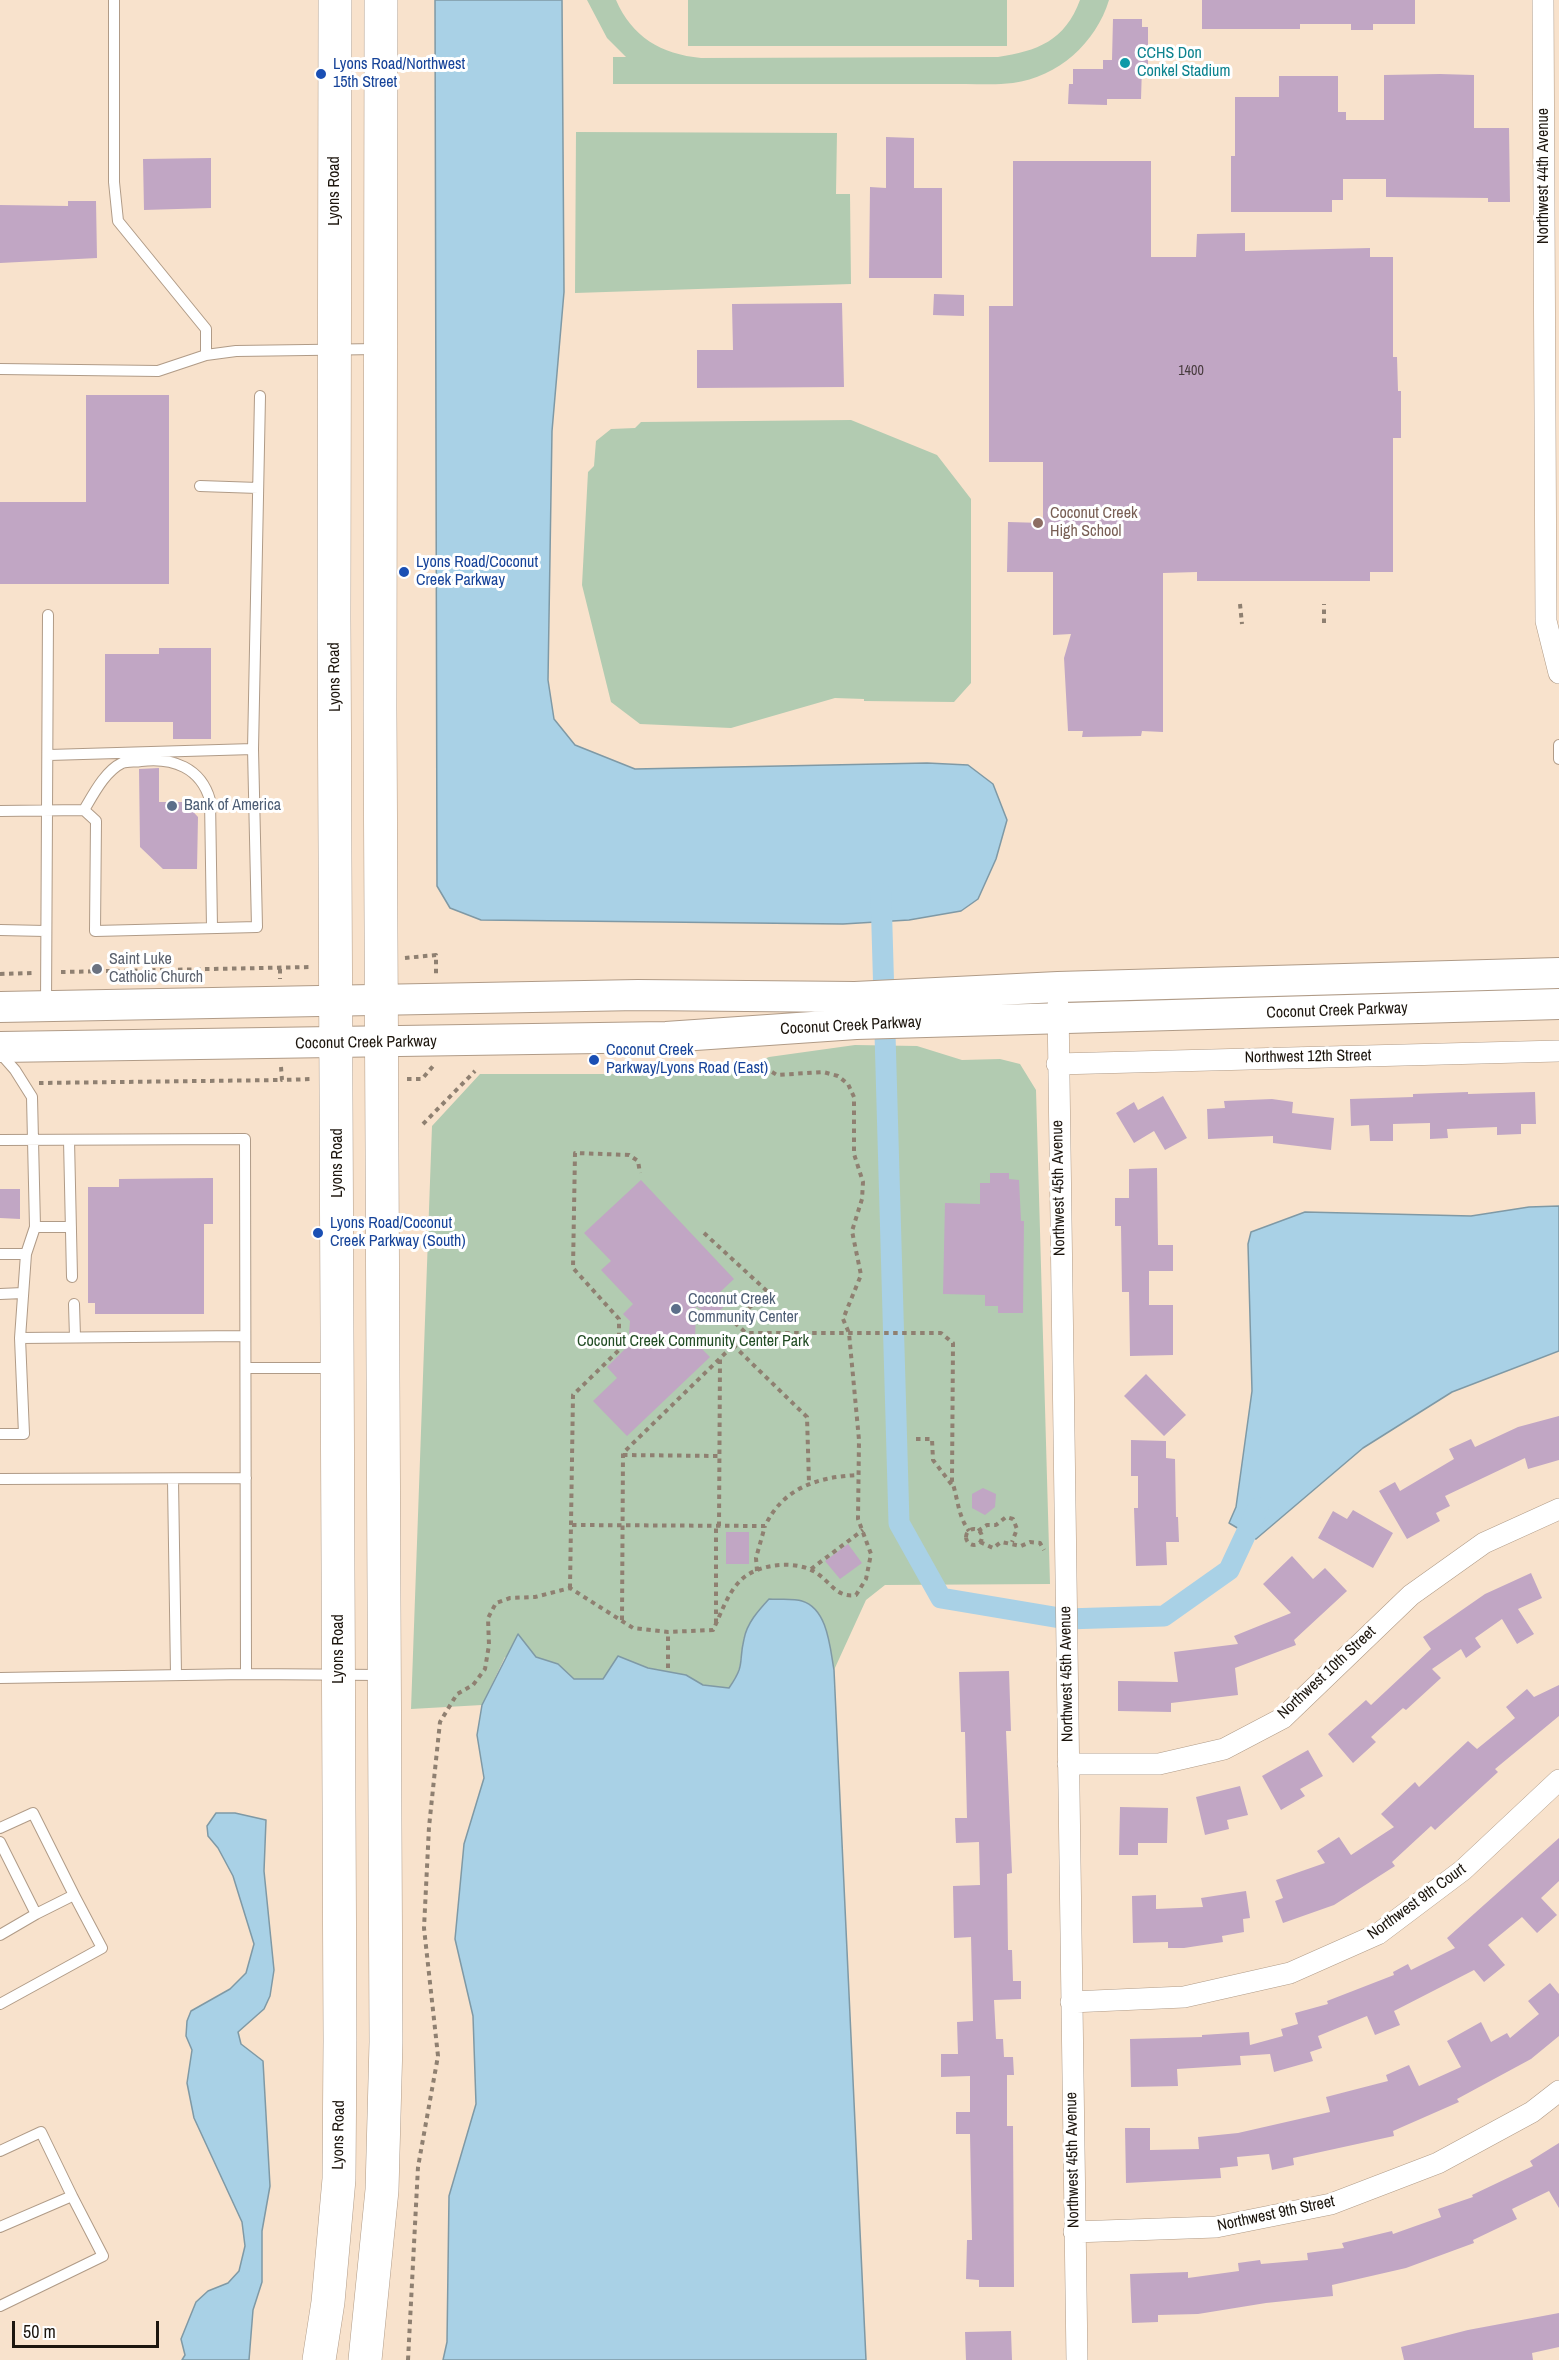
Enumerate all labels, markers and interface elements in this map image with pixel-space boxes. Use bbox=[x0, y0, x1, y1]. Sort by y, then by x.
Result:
place label: CCHS Don Conkel Stadium bbox=[1137, 44, 1230, 82]
place label: Lyons Road/Northwest 15th Street bbox=[333, 55, 465, 93]
marker: CCHS Don Conkel Stadium bbox=[1118, 56, 1132, 70]
marker: Lyons Road/Northwest 15th Street bbox=[314, 67, 328, 81]
street label: Northwest 44th Avenue bbox=[1534, 108, 1554, 244]
street label: Lyons Road bbox=[325, 156, 345, 226]
house number: 1400 bbox=[1178, 363, 1204, 379]
place label: Coconut Creek High School bbox=[1050, 504, 1138, 542]
marker: Coconut Creek High School bbox=[1031, 516, 1045, 530]
place label: Lyons Road/Coconut Creek Parkway bbox=[416, 553, 538, 591]
marker: Lyons Road/Coconut Creek Parkway bbox=[397, 565, 411, 579]
street label: Lyons Road bbox=[325, 642, 345, 712]
place label: Bank of America bbox=[184, 796, 281, 816]
marker: Bank of America bbox=[165, 799, 179, 813]
place label: Saint Luke Catholic Church bbox=[109, 950, 203, 988]
marker: Saint Luke Catholic Church bbox=[90, 962, 104, 976]
street label: Coconut Creek Parkway bbox=[1266, 999, 1408, 1023]
street label: Coconut Creek Parkway bbox=[780, 1013, 922, 1039]
street label: Coconut Creek Parkway bbox=[295, 1032, 437, 1054]
place label: Coconut Creek Parkway/Lyons Road (East) bbox=[606, 1041, 768, 1079]
street label: Northwest 12th Street bbox=[1244, 1046, 1372, 1068]
marker: Coconut Creek Parkway/Lyons Road (East) bbox=[587, 1053, 601, 1067]
street label: Northwest 45th Avenue bbox=[1048, 1120, 1070, 1256]
street label: Lyons Road bbox=[328, 1128, 348, 1198]
place label: Lyons Road/Coconut Creek Parkway (South) bbox=[330, 1214, 466, 1252]
marker: Lyons Road/Coconut Creek Parkway (South) bbox=[311, 1226, 325, 1240]
place label: Coconut Creek Community Center bbox=[688, 1290, 798, 1328]
marker: Coconut Creek Community Center bbox=[669, 1302, 683, 1316]
park label: Coconut Creek Community Center Park bbox=[577, 1332, 809, 1352]
street label: Northwest 45th Avenue bbox=[1056, 1606, 1078, 1742]
street label: Lyons Road bbox=[329, 1614, 349, 1684]
street label: Northwest 10th Street bbox=[1274, 1623, 1380, 1723]
street label: Northwest 9th Court bbox=[1364, 1860, 1470, 1944]
street label: Northwest 45th Avenue bbox=[1062, 2092, 1084, 2228]
street label: Lyons Road bbox=[329, 2100, 349, 2170]
street label: Northwest 9th Street bbox=[1216, 2192, 1336, 2236]
scale bar bbox=[15, 2309, 162, 2347]
text: 50 m bbox=[23, 2319, 56, 2344]

